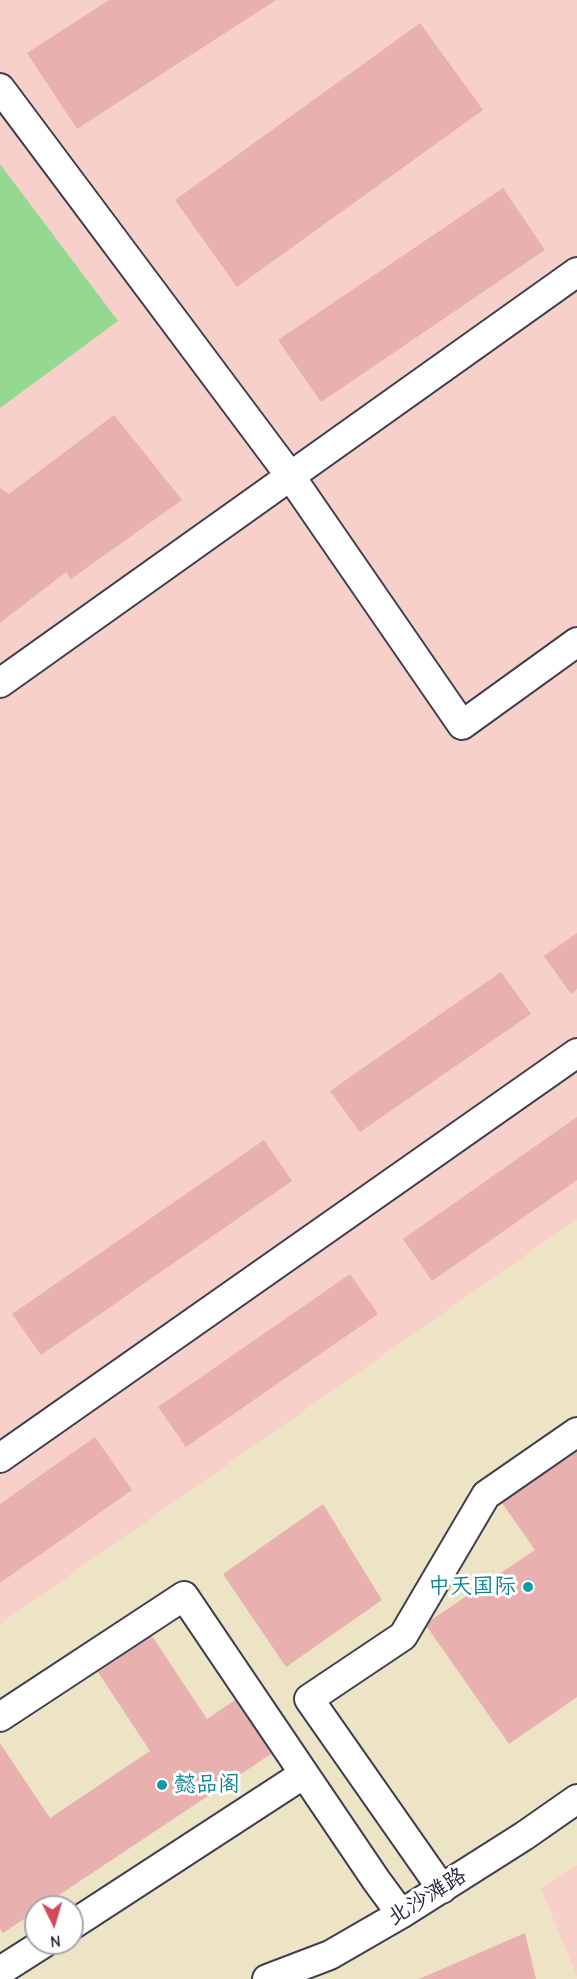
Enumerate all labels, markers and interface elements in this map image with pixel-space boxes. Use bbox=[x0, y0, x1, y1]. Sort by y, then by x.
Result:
place label: 中天国际 bbox=[428, 1574, 516, 1600]
marker: 中天国际 bbox=[521, 1580, 535, 1594]
place label: 懿品阁 bbox=[174, 1772, 240, 1798]
marker: 懿品阁 bbox=[155, 1778, 169, 1792]
street label: 北沙滩路 bbox=[383, 1862, 471, 1932]
north arrow bbox=[24, 1895, 84, 1955]
text: N bbox=[49, 1932, 61, 1950]

